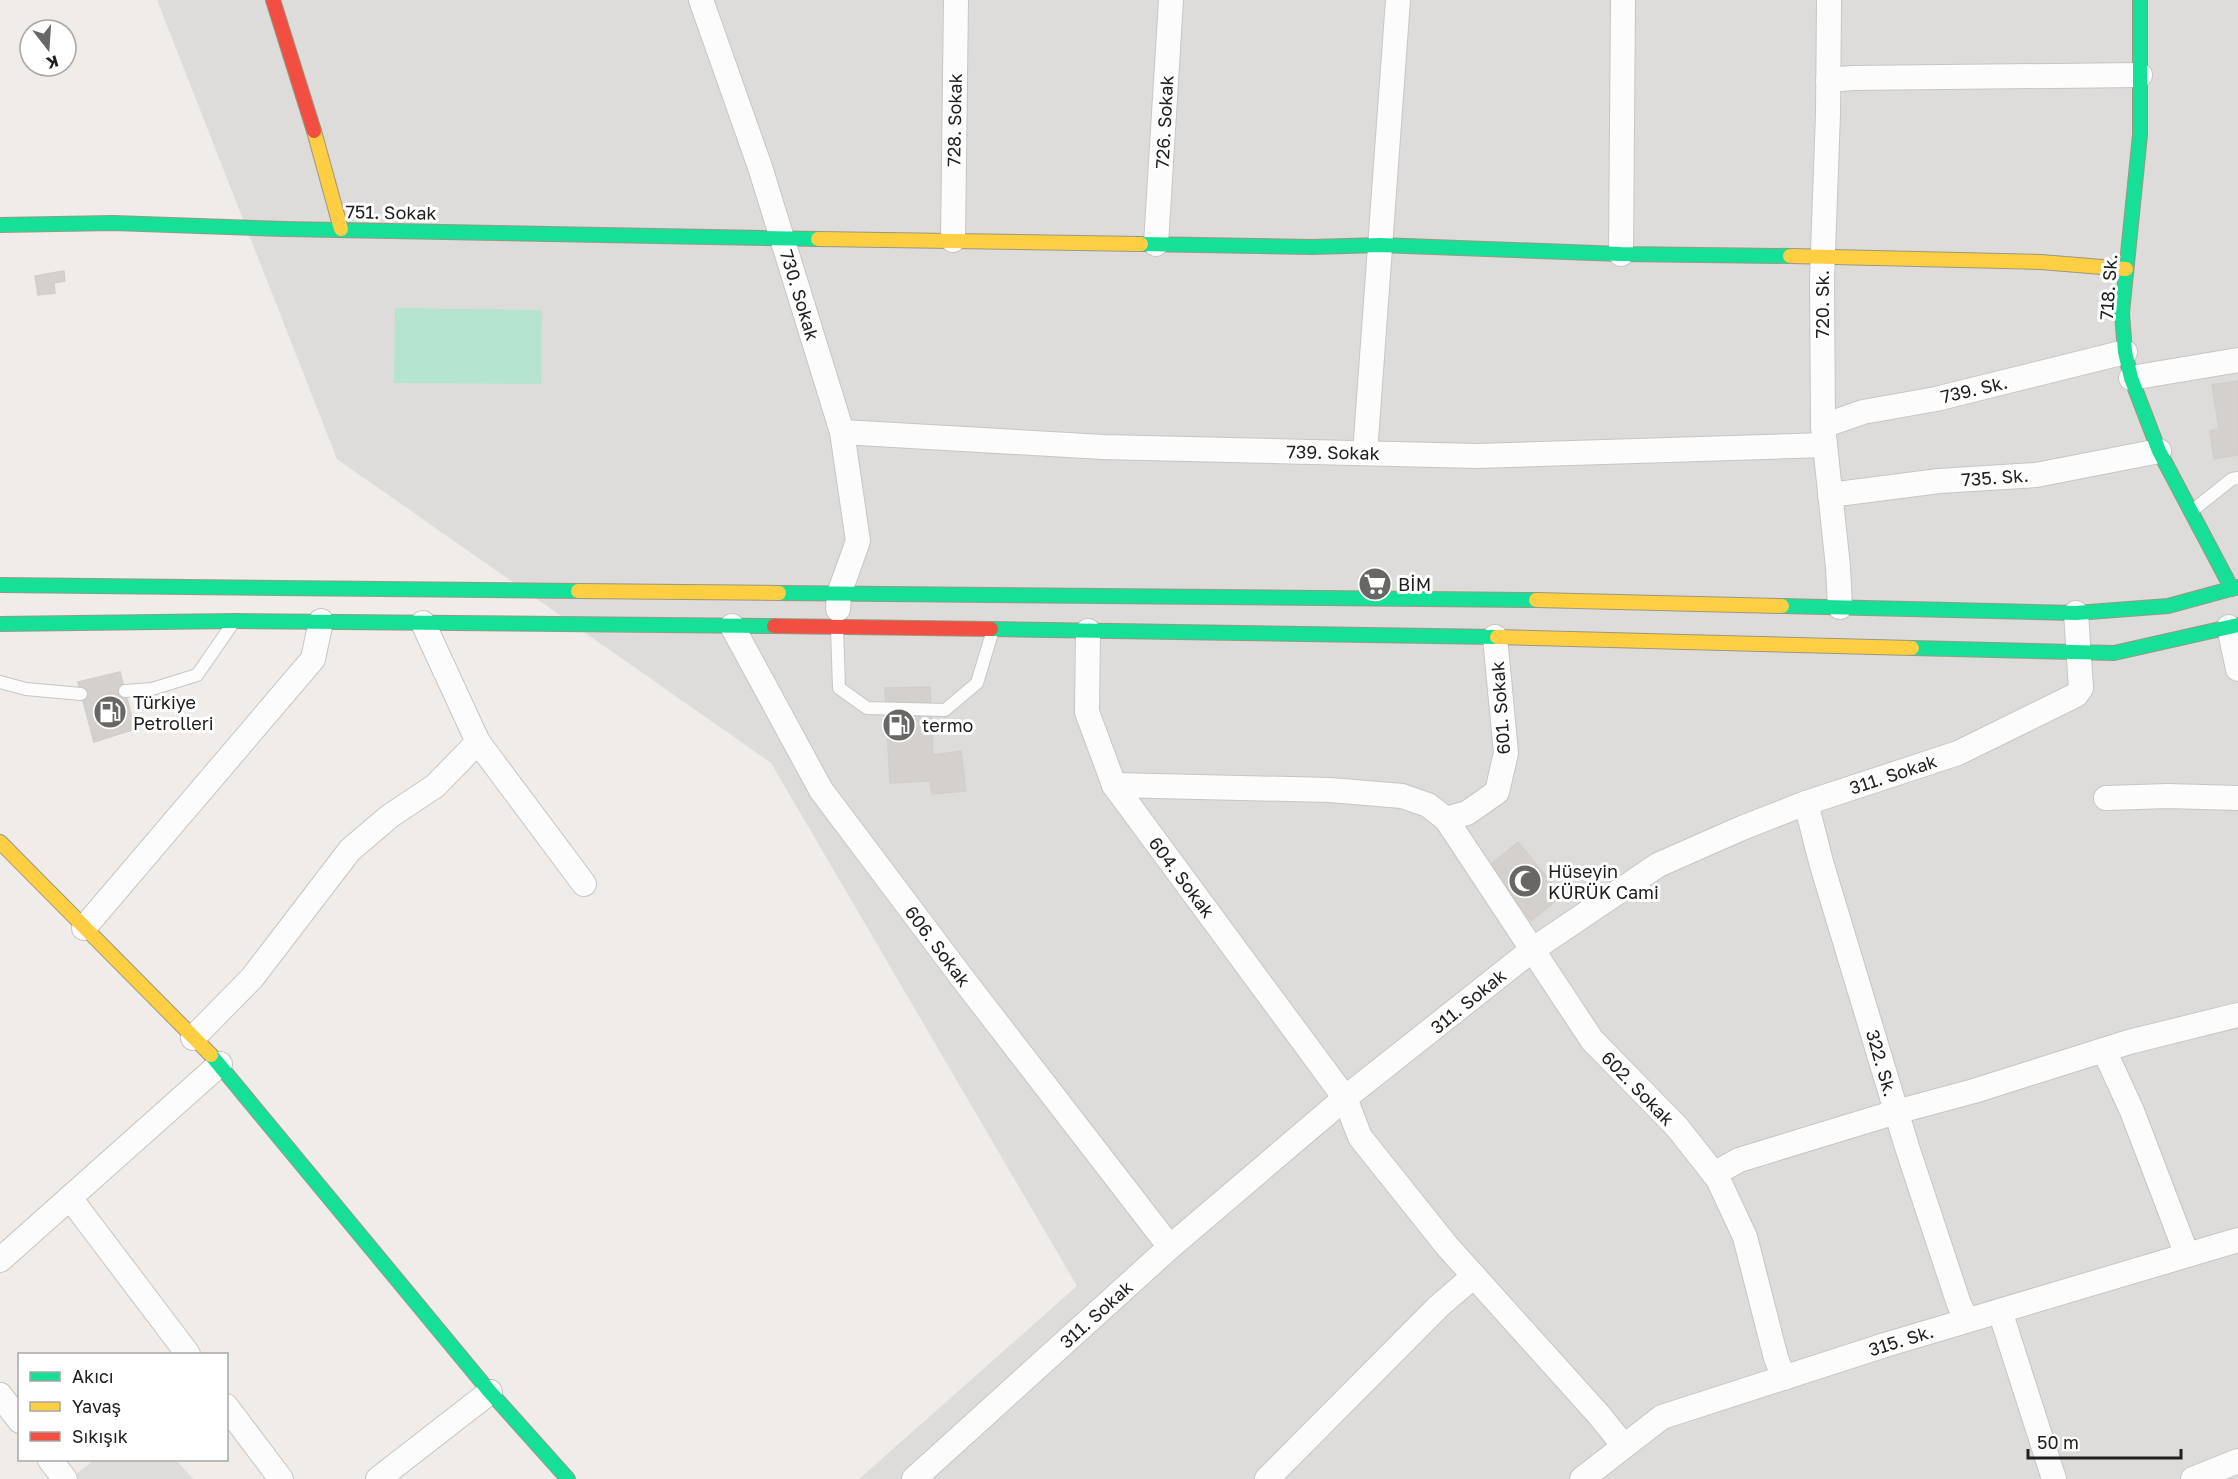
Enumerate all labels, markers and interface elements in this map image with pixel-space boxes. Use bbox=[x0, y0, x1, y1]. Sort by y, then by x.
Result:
north arrow bbox=[18, 18, 78, 78]
text: K bbox=[44, 51, 61, 74]
street label: 728. Sokak bbox=[942, 73, 966, 167]
street label: 726. Sokak bbox=[1151, 75, 1177, 169]
street label: 751. Sokak bbox=[345, 200, 437, 224]
street label: 730. Sokak bbox=[776, 247, 824, 343]
street label: 718. Sk. bbox=[2095, 253, 2121, 321]
street label: 720. Sk. bbox=[1811, 270, 1833, 338]
street label: 739. Sk. bbox=[1938, 371, 2010, 407]
street label: 739. Sokak bbox=[1286, 440, 1380, 464]
street label: 735. Sk. bbox=[1960, 464, 2030, 490]
supermarket icon: BİM bbox=[1357, 566, 1393, 602]
place label: BİM bbox=[1398, 573, 1431, 595]
street label: 601. Sokak bbox=[1486, 661, 1514, 755]
place label: Türkiye Petrolleri bbox=[133, 691, 214, 734]
fuel station icon: Türkiye Petrolleri bbox=[92, 694, 128, 730]
fuel station icon: termo bbox=[881, 707, 917, 743]
place label: termo bbox=[922, 714, 973, 736]
street label: 311. Sokak bbox=[1847, 750, 1939, 798]
street label: 604. Sokak bbox=[1144, 832, 1220, 922]
place label: Hüseyin KÜRÜK Cami bbox=[1548, 860, 1659, 903]
mosque icon: Hüseyin KÜRÜK Cami bbox=[1507, 863, 1543, 899]
street label: 606. Sokak bbox=[900, 901, 976, 991]
street label: 311. Sokak bbox=[1426, 964, 1510, 1038]
street label: 322. Sk. bbox=[1862, 1027, 1902, 1099]
street label: 602. Sokak bbox=[1597, 1046, 1679, 1130]
street label: 311. Sokak bbox=[1055, 1276, 1137, 1352]
street label: 315. Sk. bbox=[1866, 1320, 1936, 1360]
legend bbox=[18, 1353, 228, 1461]
text: Akıcı bbox=[72, 1365, 114, 1387]
text: Yavaş bbox=[72, 1395, 121, 1417]
scale bar bbox=[2028, 1422, 2181, 1460]
text: Sıkışık bbox=[72, 1425, 128, 1447]
text: 50 m bbox=[2037, 1431, 2079, 1453]

